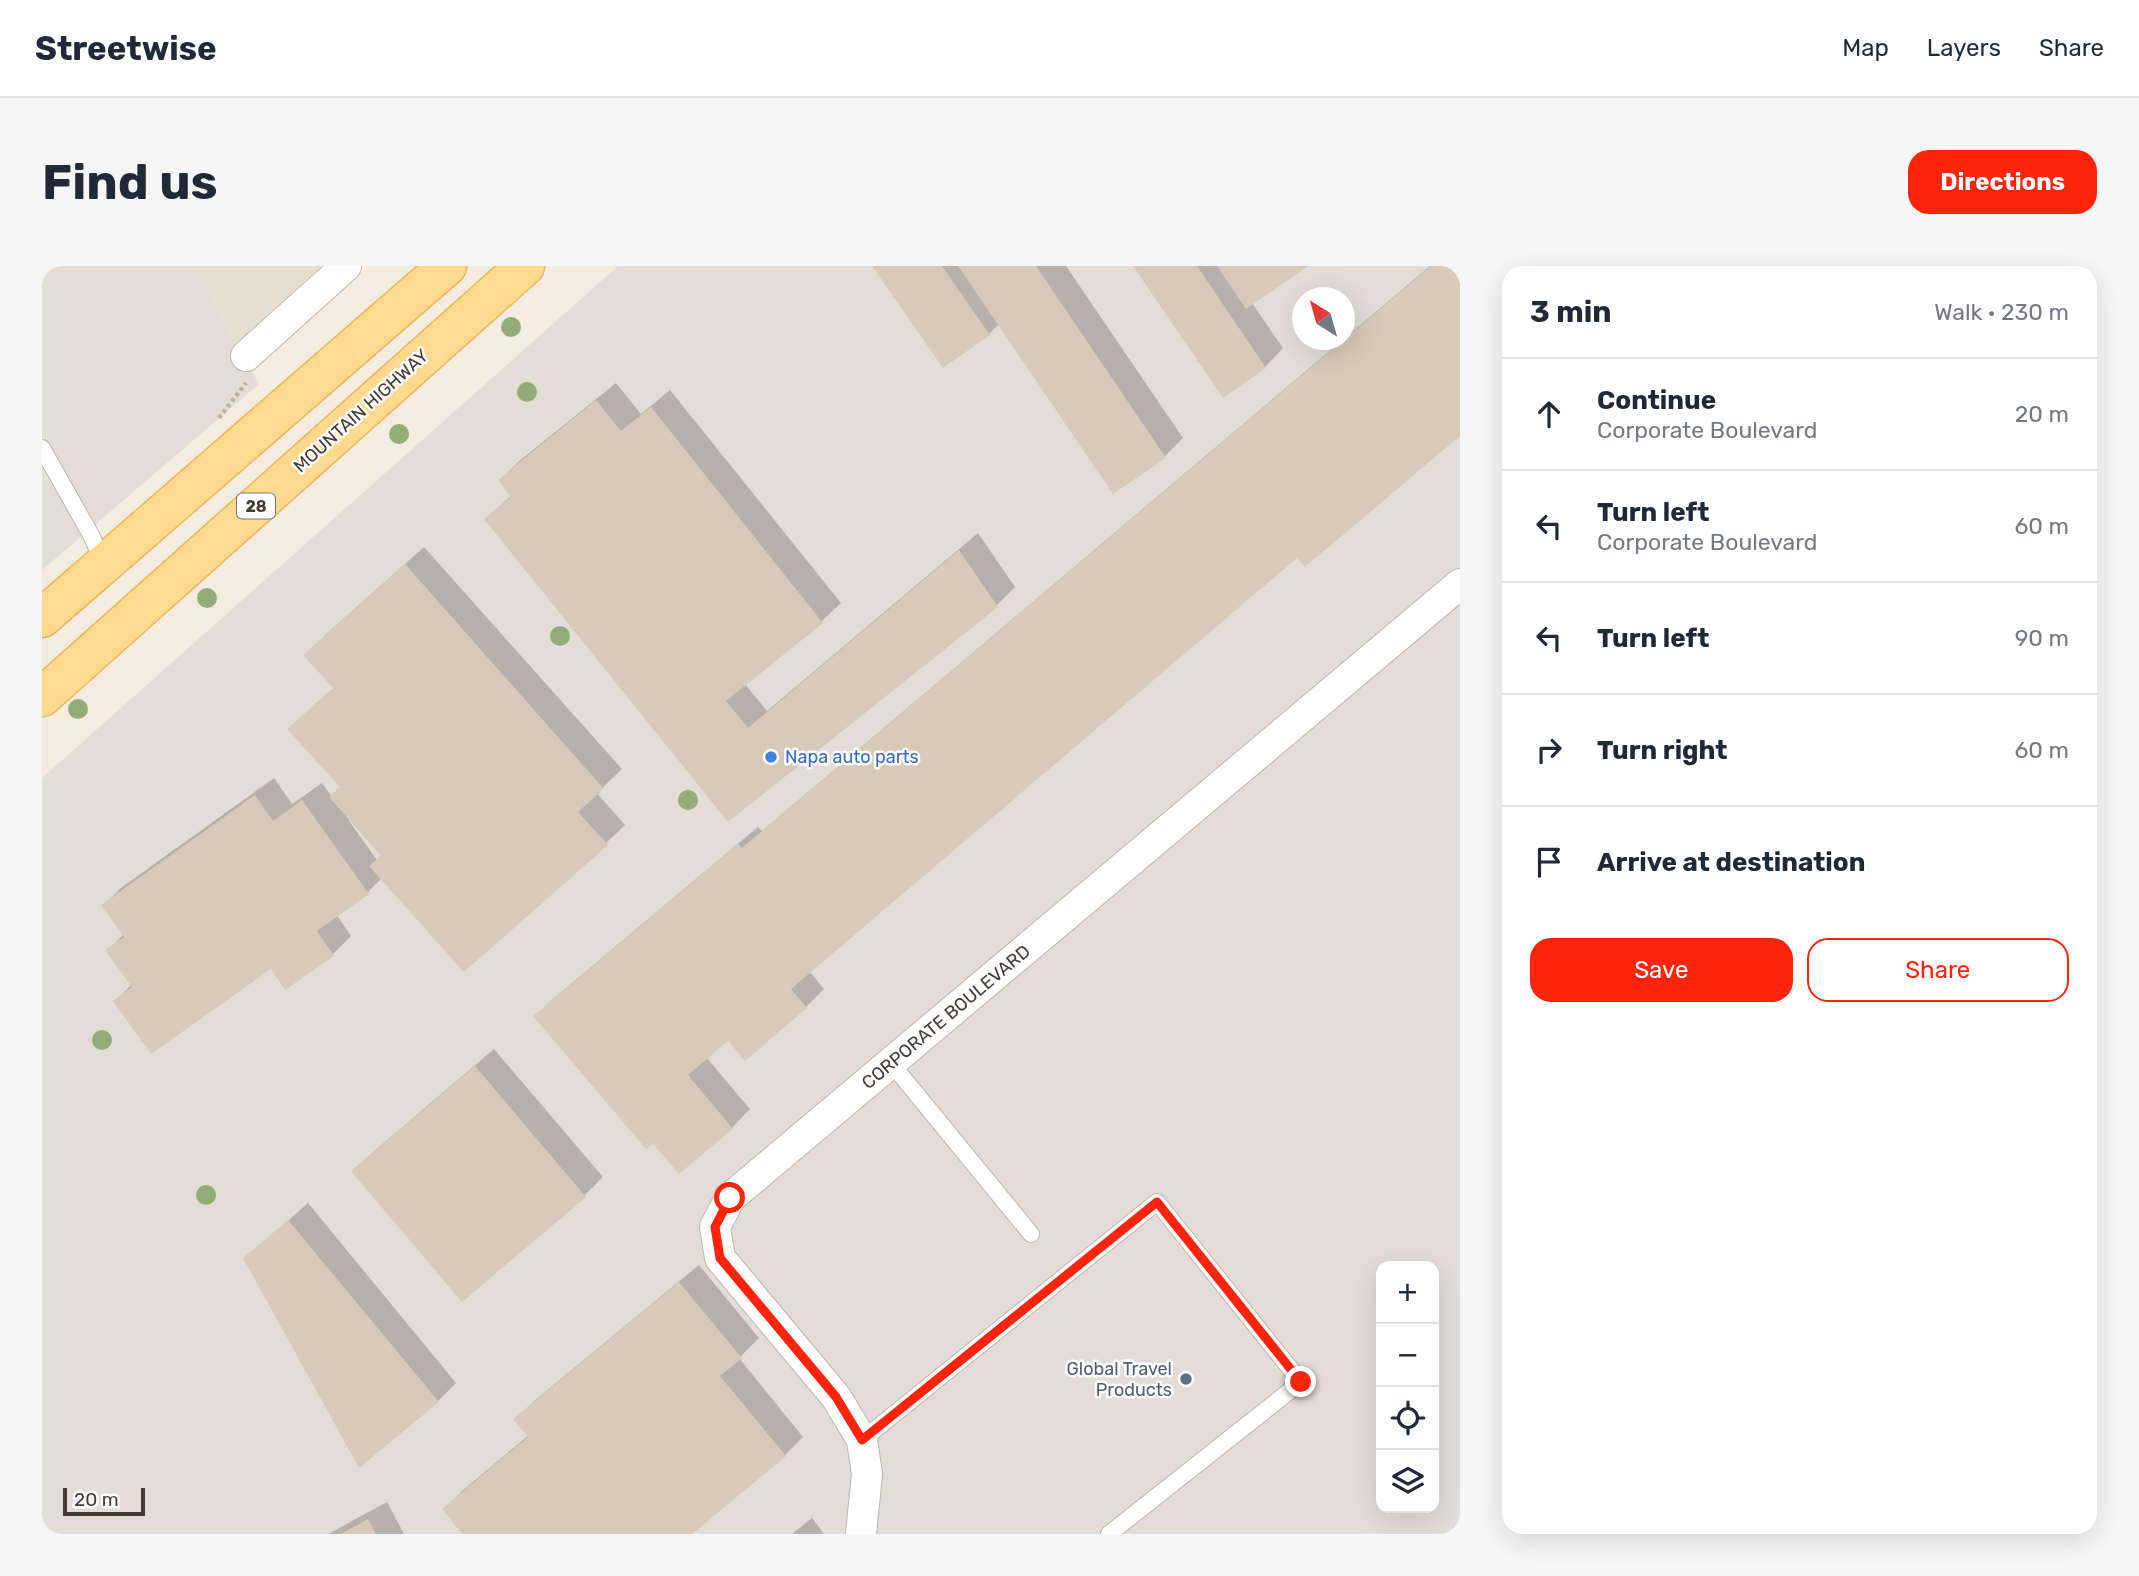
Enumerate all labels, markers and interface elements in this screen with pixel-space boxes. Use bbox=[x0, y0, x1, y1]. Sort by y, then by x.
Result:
text: Streetwise bbox=[35, 29, 217, 68]
text: Map bbox=[1842, 34, 1889, 62]
text: Layers bbox=[1927, 34, 2001, 62]
text: Share bbox=[2039, 34, 2104, 62]
button: Directions bbox=[1908, 150, 2097, 214]
text: Find us bbox=[42, 153, 218, 211]
north arrow bbox=[1292, 287, 1355, 350]
text: 3 min bbox=[1530, 294, 1612, 330]
text: Walk · 230 m bbox=[1934, 298, 2069, 326]
street label: MOUNTAIN HIGHWAY bbox=[289, 344, 433, 477]
text: Continue bbox=[1597, 385, 1716, 416]
icon: ahead bbox=[1530, 395, 1568, 433]
text: 20 m bbox=[2015, 400, 2069, 428]
text: Corporate Boulevard bbox=[1597, 416, 1817, 444]
road number: 28 bbox=[237, 494, 275, 518]
text: Turn left bbox=[1597, 497, 1709, 528]
icon: left bbox=[1530, 507, 1568, 545]
text: 60 m bbox=[2014, 512, 2069, 540]
text: Corporate Boulevard bbox=[1597, 528, 1817, 556]
icon: left bbox=[1530, 619, 1568, 657]
text: Turn left bbox=[1597, 623, 1709, 654]
text: 90 m bbox=[2015, 624, 2069, 652]
icon: right bbox=[1530, 731, 1568, 769]
text: Turn right bbox=[1597, 735, 1727, 766]
text: 60 m bbox=[2014, 736, 2069, 764]
place label: Napa auto parts bbox=[785, 746, 919, 768]
marker: Napa auto parts bbox=[763, 749, 779, 765]
icon: arrive bbox=[1530, 843, 1568, 881]
text: Arrive at destination bbox=[1597, 847, 1865, 878]
button: Save bbox=[1530, 938, 1793, 1002]
button: Share bbox=[1807, 938, 2069, 1002]
street label: CORPORATE BOULEVARD bbox=[857, 940, 1035, 1094]
route start bbox=[714, 1182, 745, 1213]
map controls bbox=[1376, 1261, 1439, 1513]
button: + bbox=[1376, 1261, 1439, 1324]
button: − bbox=[1376, 1324, 1439, 1387]
place label: Global Travel Products bbox=[1067, 1358, 1172, 1401]
route end bbox=[1285, 1366, 1316, 1397]
marker: Global Travel Products bbox=[1178, 1371, 1194, 1387]
button: locate bbox=[1376, 1387, 1439, 1450]
button: layers bbox=[1376, 1450, 1439, 1513]
scale bar bbox=[63, 1485, 145, 1517]
text: 20 m bbox=[74, 1488, 119, 1511]

